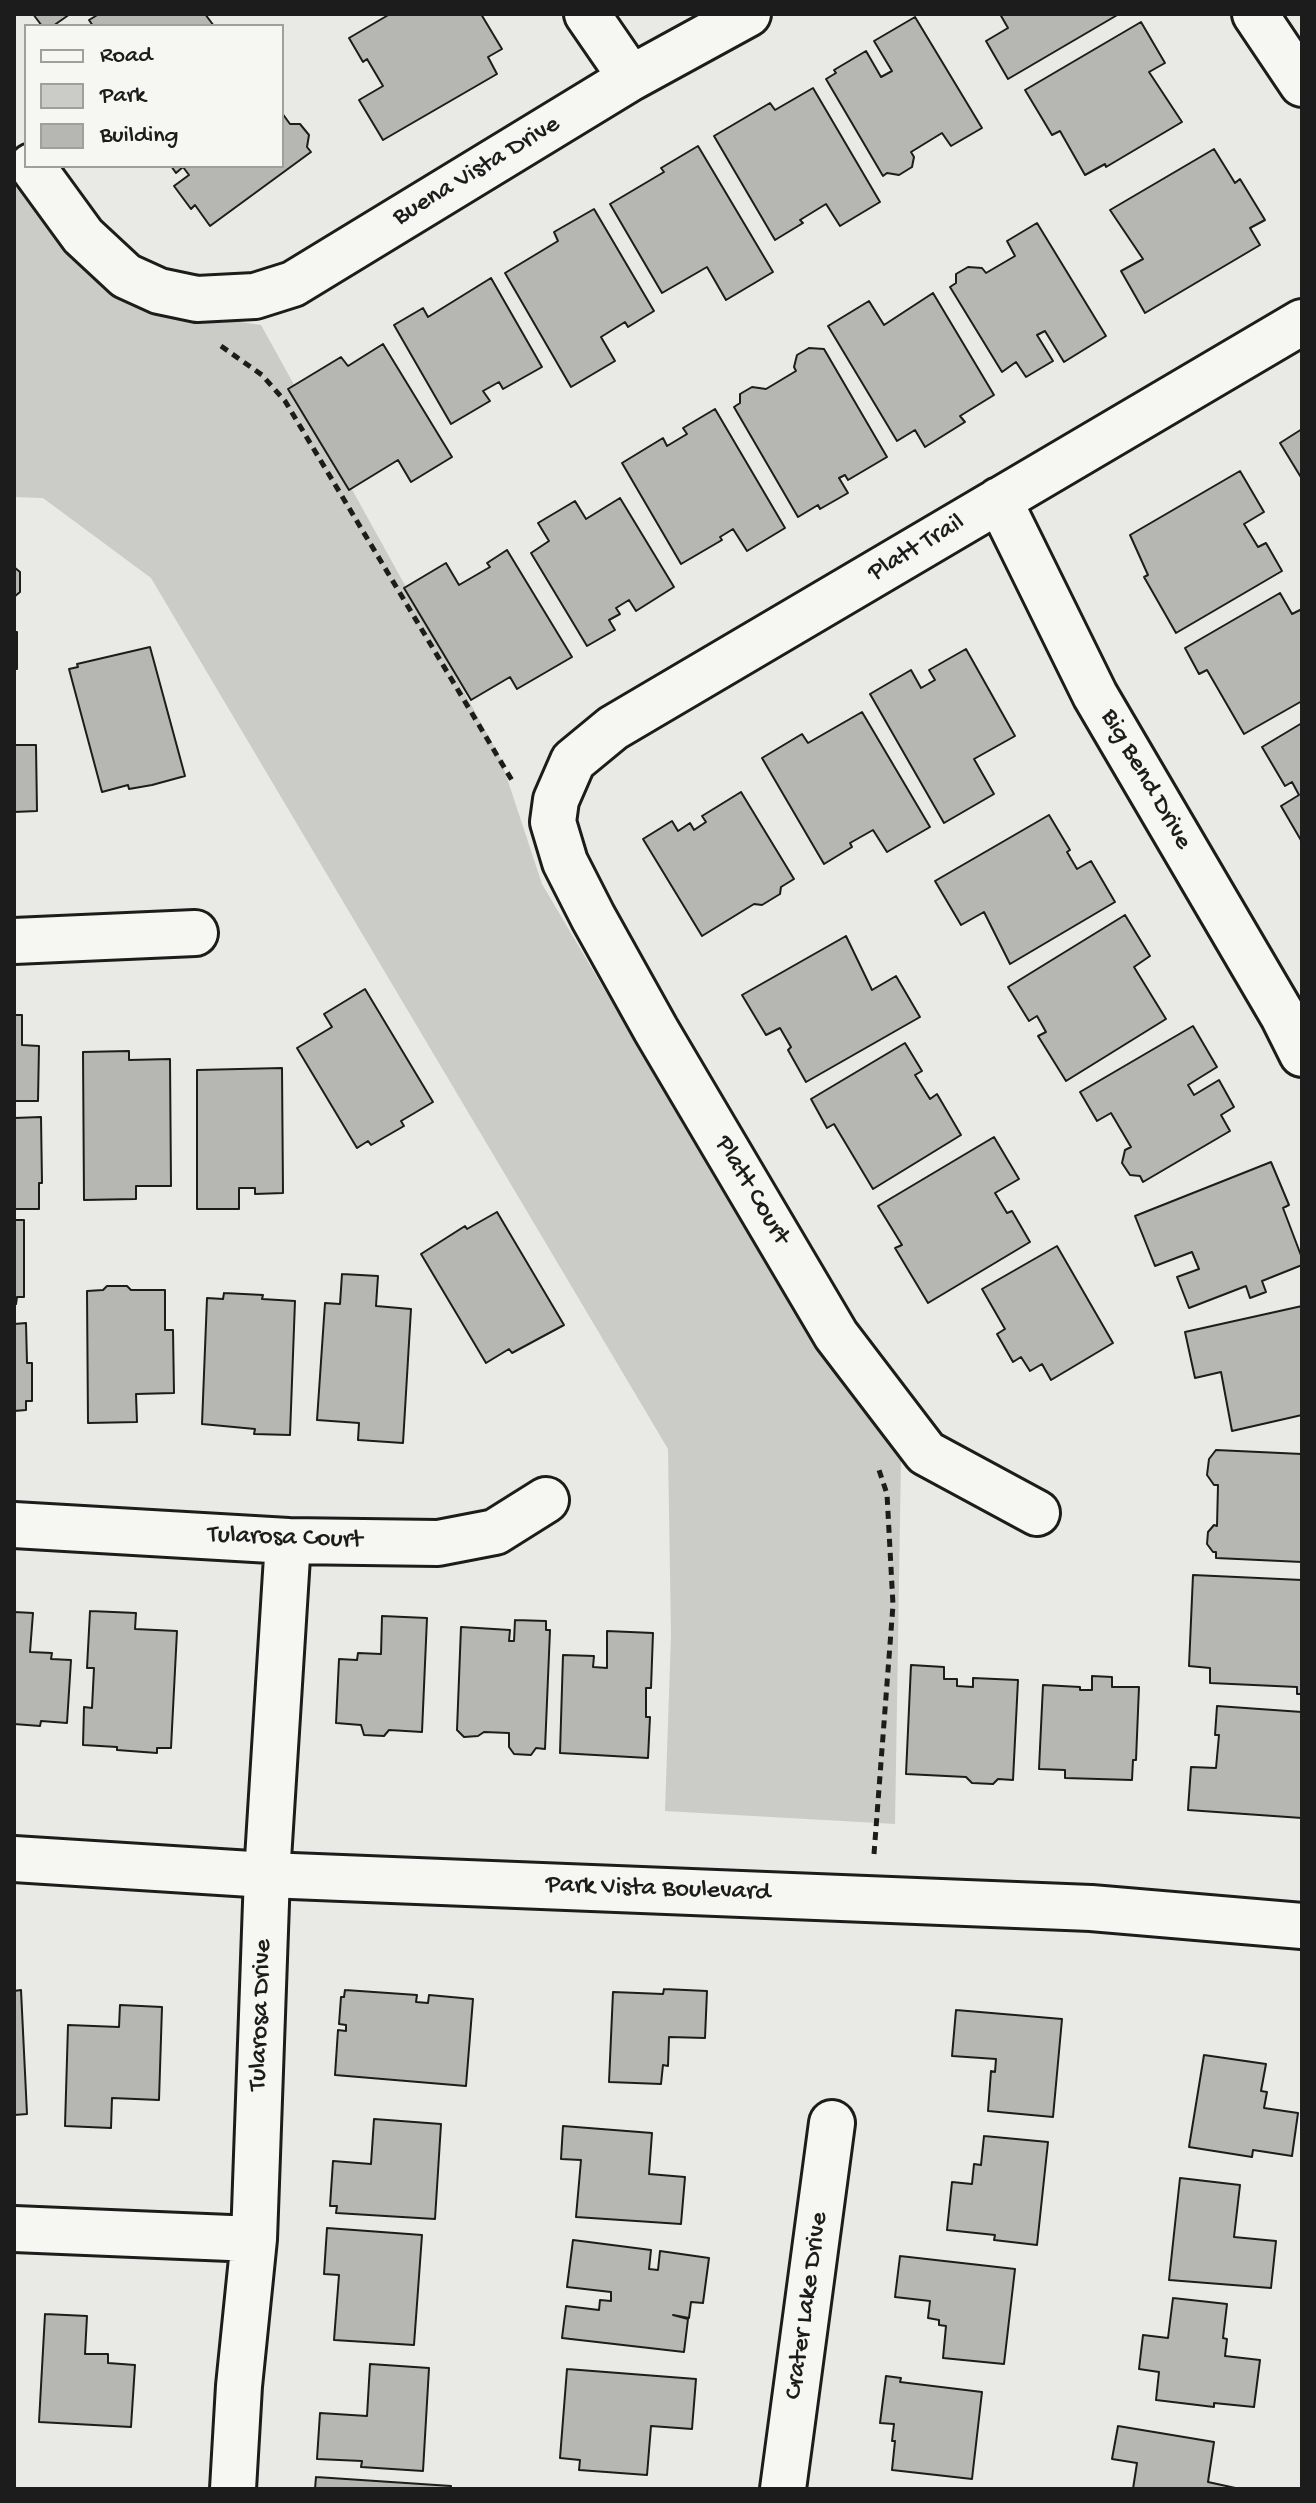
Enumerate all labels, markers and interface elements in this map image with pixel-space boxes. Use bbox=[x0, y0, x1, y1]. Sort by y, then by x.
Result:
legend bbox=[24, 24, 284, 168]
text: Road bbox=[100, 42, 152, 71]
text: Park bbox=[100, 82, 146, 111]
street label: Buena Vista Drive bbox=[388, 110, 566, 234]
text: Building bbox=[100, 122, 178, 151]
street label: Platt Trail bbox=[863, 508, 971, 590]
street label: Big Bend Drive bbox=[1092, 704, 1198, 856]
street label: Platt Court bbox=[706, 1131, 796, 1251]
street label: Tularosa Court bbox=[207, 1521, 363, 1557]
street label: Park Vista Boulevard bbox=[545, 1870, 771, 1910]
street label: Tularosa Drive bbox=[244, 1939, 280, 2091]
street label: Crater Lake Drive bbox=[779, 2210, 837, 2402]

